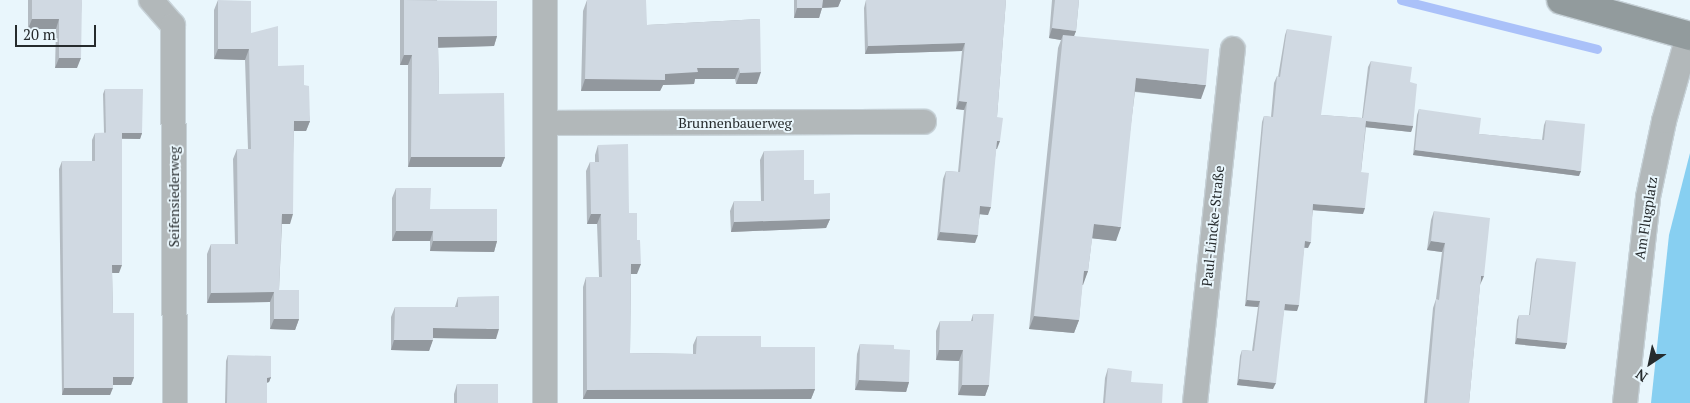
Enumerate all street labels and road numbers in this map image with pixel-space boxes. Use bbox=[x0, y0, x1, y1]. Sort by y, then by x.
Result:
street label: Brunnenbauerweg bbox=[678, 115, 792, 131]
street label: Seifensiederweg bbox=[166, 147, 182, 247]
street label: Paul-Lincke-Straße bbox=[1198, 165, 1228, 287]
street label: Am Flugplatz bbox=[1631, 175, 1661, 261]

